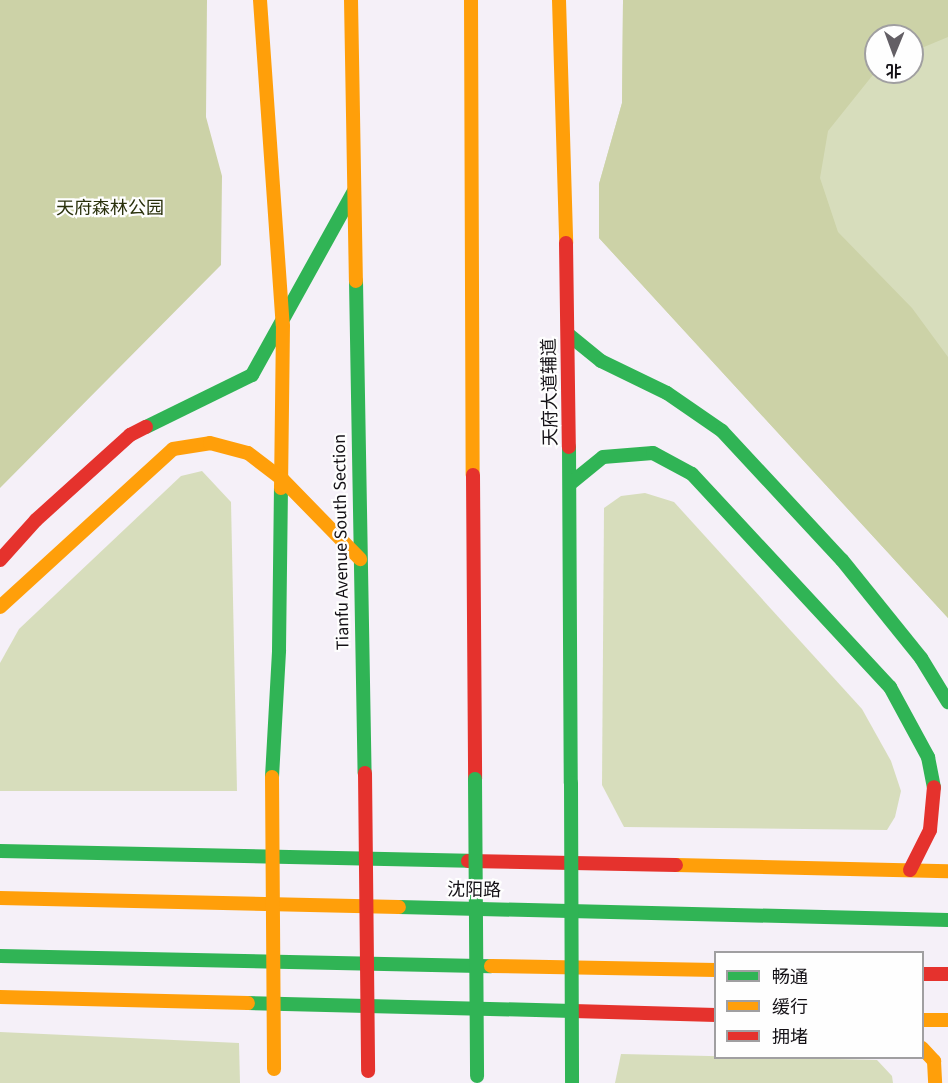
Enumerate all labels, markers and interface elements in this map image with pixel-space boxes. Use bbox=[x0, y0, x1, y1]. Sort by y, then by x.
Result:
north arrow bbox=[864, 24, 924, 84]
text: 北 bbox=[886, 59, 902, 81]
park label: 天府森林公园 bbox=[56, 198, 164, 220]
street label: 天府大道辅道 bbox=[539, 338, 563, 446]
street label: Tianfu Avenue South Section bbox=[329, 434, 355, 650]
street label: 沈阳路 bbox=[447, 880, 501, 902]
legend bbox=[714, 951, 924, 1059]
text: 畅通 bbox=[772, 965, 808, 990]
text: 缓行 bbox=[772, 995, 808, 1020]
text: 拥堵 bbox=[772, 1025, 808, 1050]

